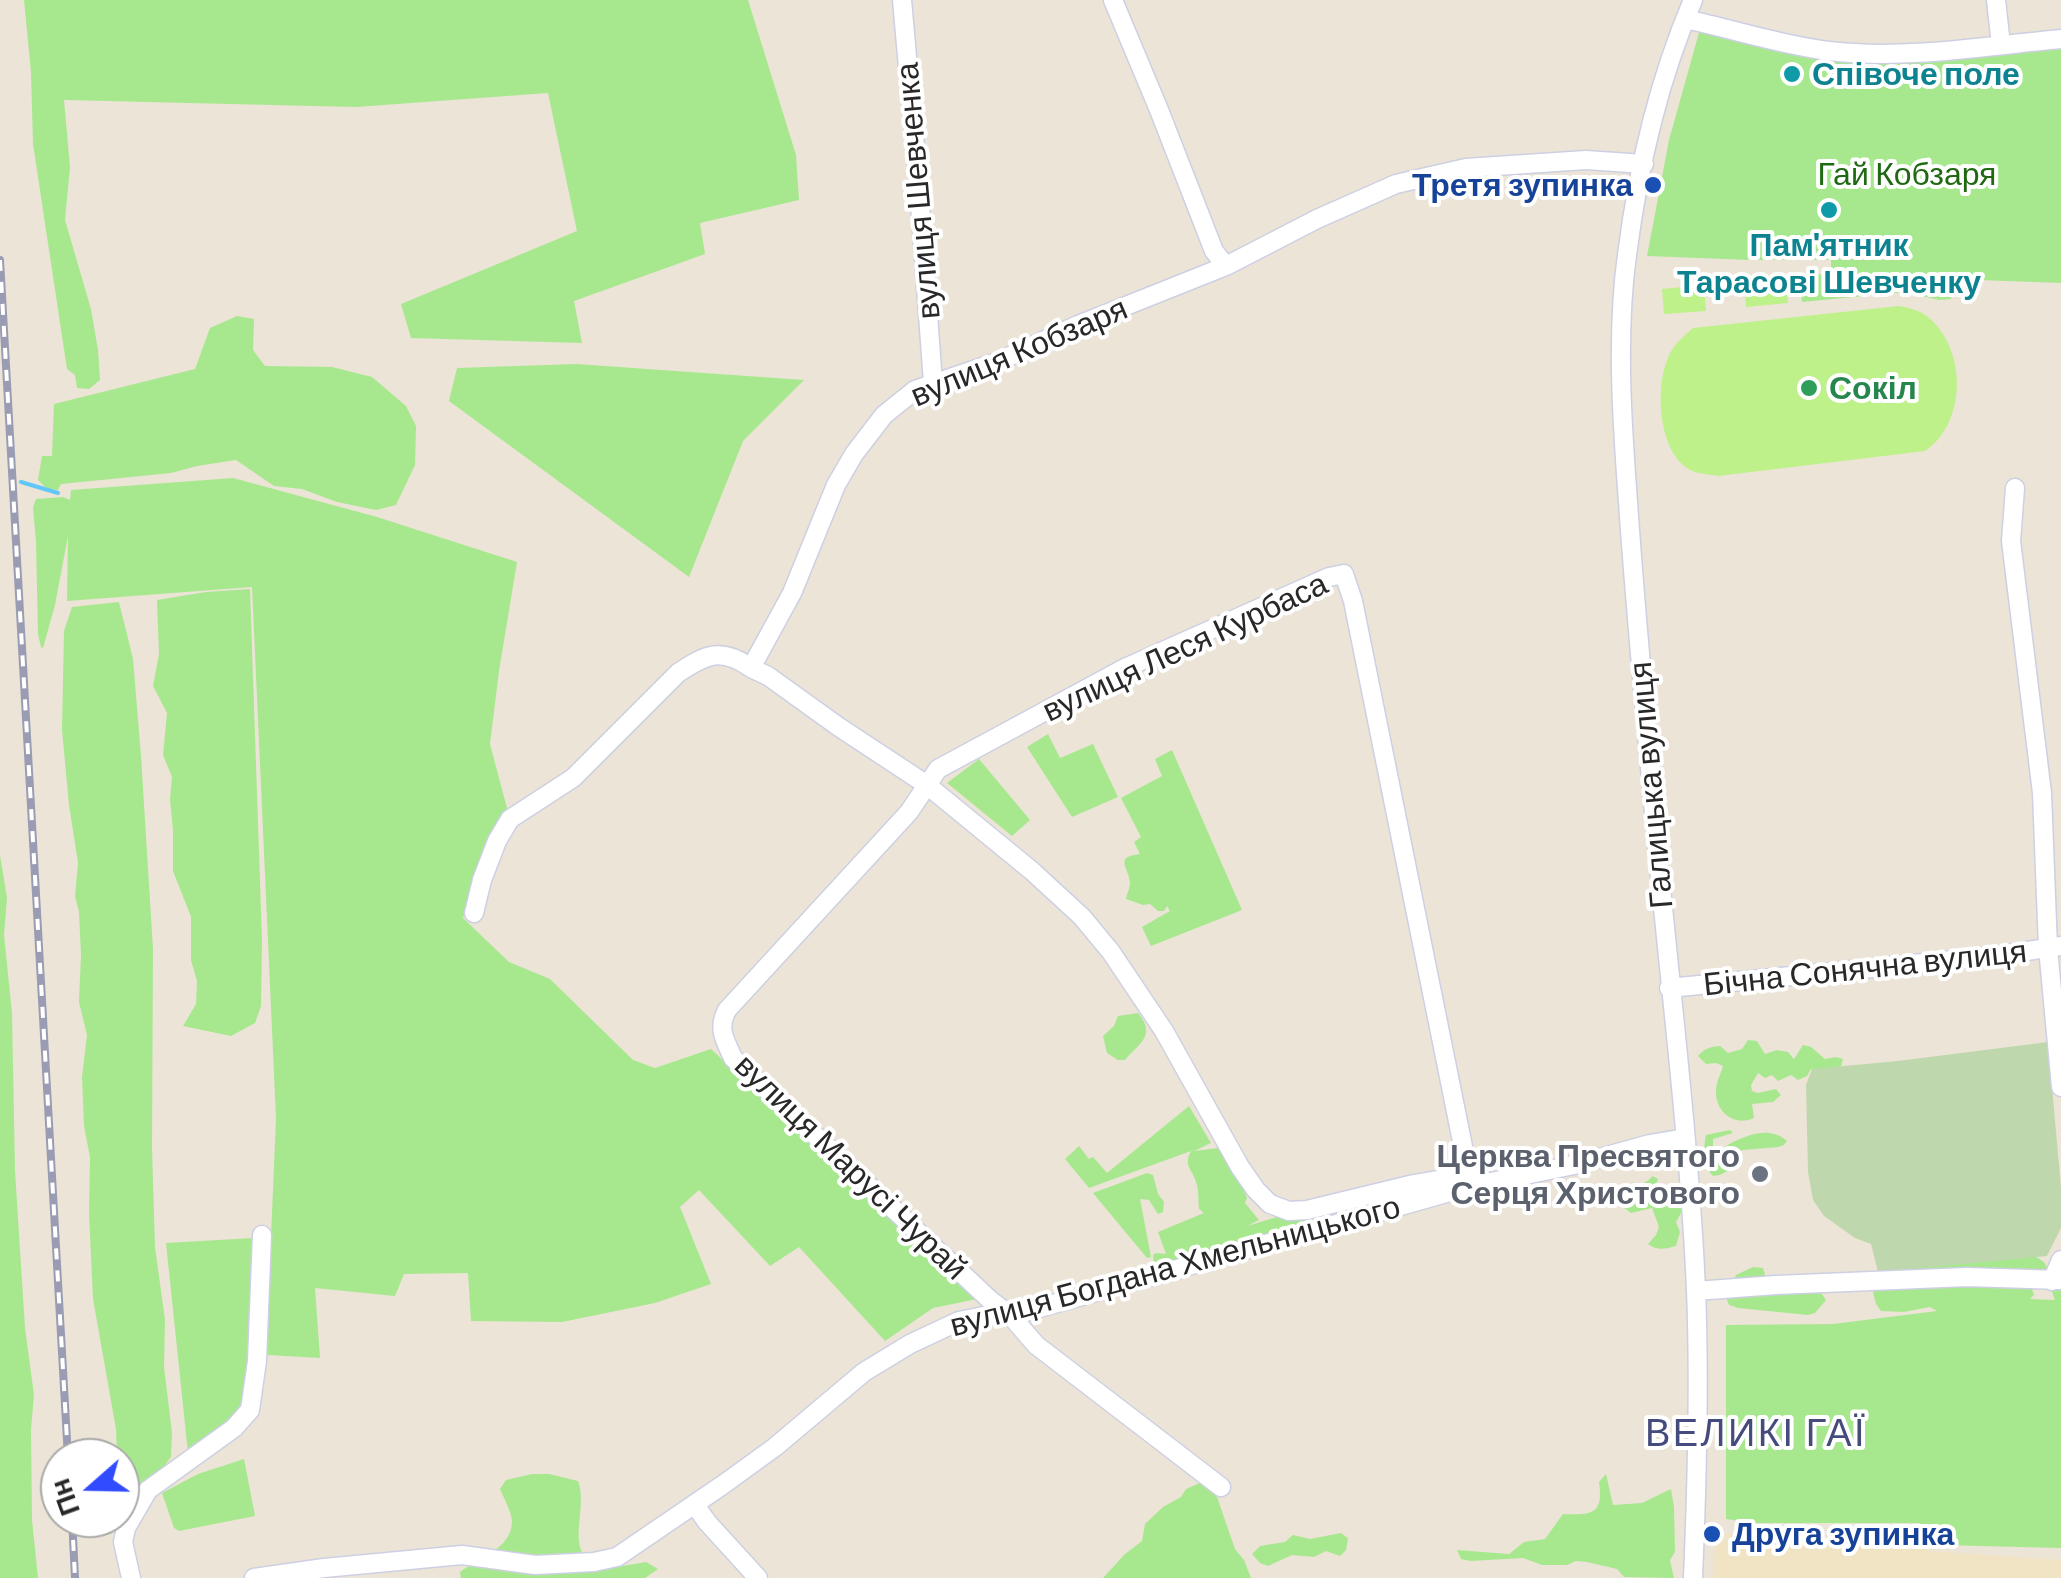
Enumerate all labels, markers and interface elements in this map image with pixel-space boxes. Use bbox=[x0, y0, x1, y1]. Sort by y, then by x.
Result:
place label: Співоче поле bbox=[1812, 55, 2020, 93]
street label: вулиця Шевченка bbox=[888, 61, 948, 321]
marker: Співоче поле bbox=[1781, 63, 1803, 85]
park label: Гай Кобзаря bbox=[1818, 155, 1996, 193]
place label: Третя зупинка bbox=[1412, 166, 1633, 204]
marker: Третя зупинка bbox=[1642, 174, 1664, 196]
marker: Пам'ятник Тарасові Шевченку bbox=[1818, 199, 1840, 221]
place label: Пам'ятник Тарасові Шевченку bbox=[1677, 226, 1981, 301]
street label: вулиця Кобзаря bbox=[905, 289, 1133, 415]
place label: Сокіл bbox=[1829, 369, 1917, 407]
marker: Сокіл bbox=[1798, 377, 1820, 399]
street label: вулиця Леся Курбаса bbox=[1036, 564, 1334, 730]
street label: Галицька вулиця bbox=[1621, 660, 1681, 910]
street label: Бічна Сонячна вулиця bbox=[1701, 932, 2029, 1004]
street label: вулиця Марусі Чурай bbox=[727, 1046, 975, 1288]
place label: Церква Пресвятого Серця Христового bbox=[1437, 1137, 1740, 1212]
marker: Церква Пресвятого Серця Христового bbox=[1749, 1163, 1771, 1185]
street label: вулиця Богдана Хмельницького bbox=[946, 1187, 1404, 1345]
district label: ВЕЛИКІ ГАЇ bbox=[1645, 1410, 1867, 1456]
north arrow bbox=[40, 1438, 140, 1538]
text: Пн bbox=[41, 1474, 86, 1521]
place label: Друга зупинка bbox=[1732, 1515, 1954, 1553]
marker: Друга зупинка bbox=[1701, 1523, 1723, 1545]

